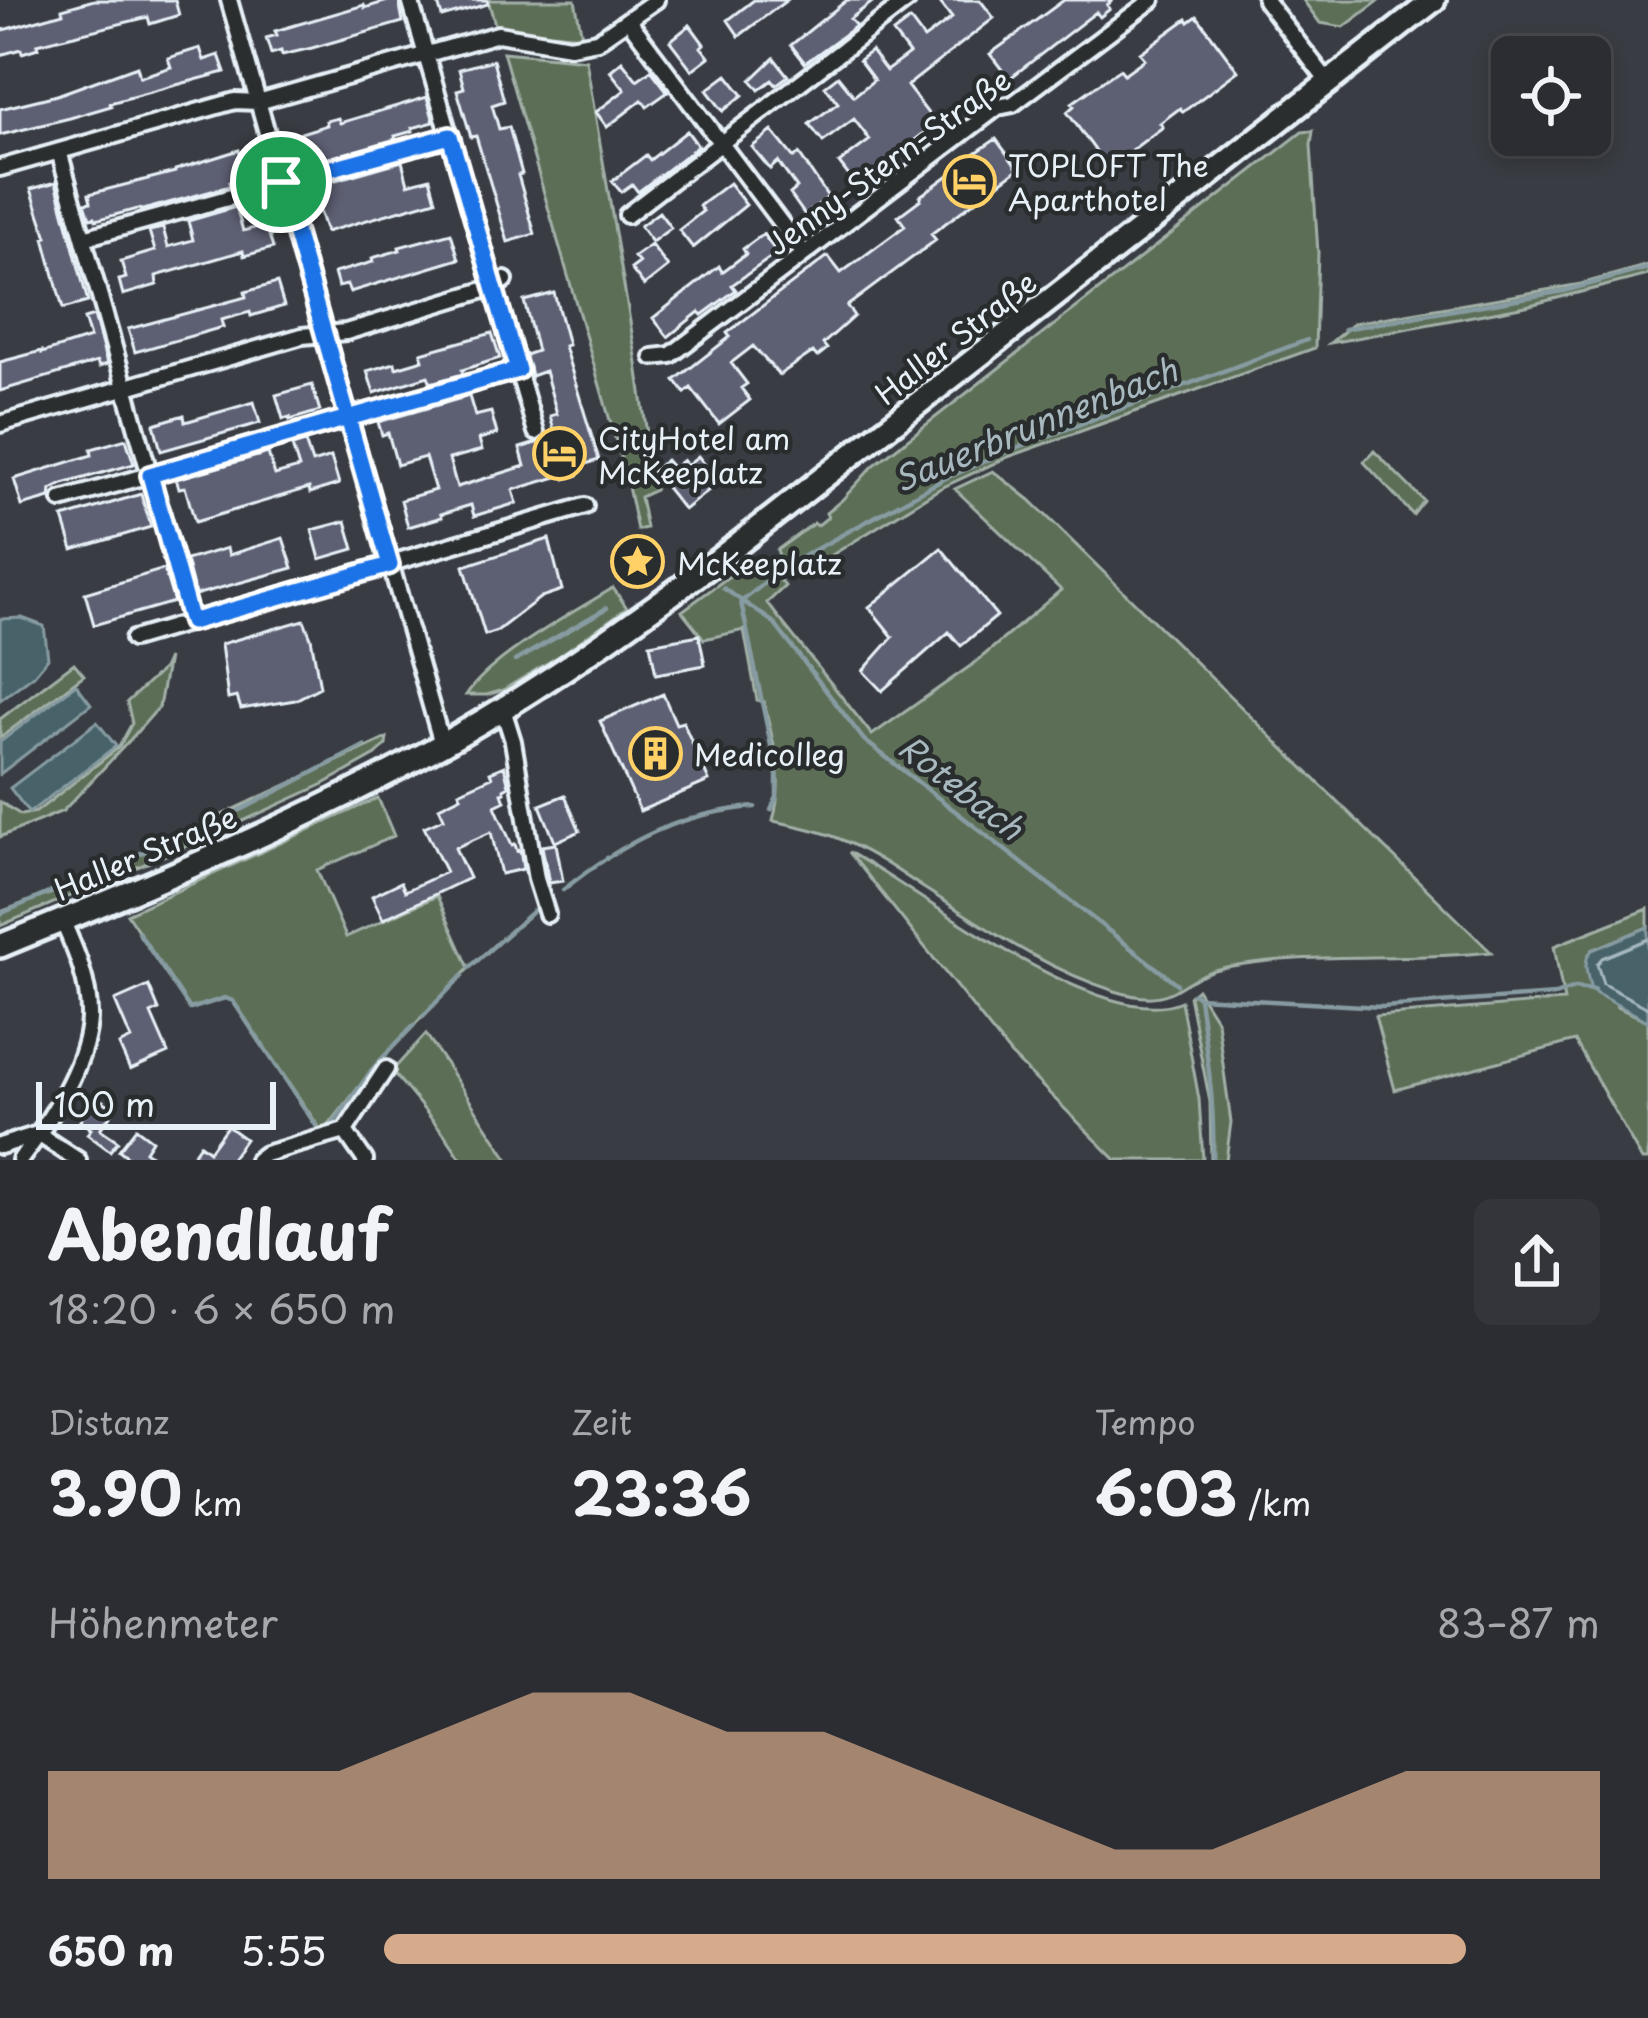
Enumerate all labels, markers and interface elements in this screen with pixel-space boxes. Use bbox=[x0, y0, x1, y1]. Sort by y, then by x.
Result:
map controls bbox=[1491, 36, 1611, 156]
button: locate bbox=[1491, 36, 1611, 156]
street label: Jenny-Stern-Straße bbox=[756, 57, 1020, 265]
pin bbox=[230, 131, 332, 233]
place label: TOPLOFT The Aparthotel bbox=[1008, 142, 1209, 221]
icon: arrive bbox=[248, 149, 314, 215]
hotel icon: TOPLOFT The Aparthotel bbox=[941, 153, 997, 209]
street label: Haller Straße bbox=[864, 259, 1046, 415]
water label: Sauerbrunnenbach bbox=[886, 343, 1185, 503]
place label: CityHotel am McKeeplatz bbox=[598, 415, 790, 494]
hotel icon: CityHotel am McKeeplatz bbox=[531, 426, 587, 482]
place icon: McKeeplatz bbox=[610, 534, 666, 590]
place label: McKeeplatz bbox=[677, 540, 842, 585]
water label: Rotebach bbox=[889, 721, 1036, 851]
building icon: Medicolleg bbox=[627, 725, 683, 781]
place label: Medicolleg bbox=[694, 731, 845, 776]
street label: Haller Straße bbox=[47, 793, 243, 911]
scale bar bbox=[36, 1076, 276, 1129]
text: 100 m bbox=[54, 1078, 155, 1128]
text: Abendlauf bbox=[48, 1183, 390, 1282]
button: share bbox=[1474, 1199, 1600, 1325]
text: 18:20 · 6 × 650 m bbox=[48, 1278, 396, 1337]
text: Distanz bbox=[48, 1396, 169, 1446]
text: Zeit bbox=[571, 1396, 632, 1446]
text: Tempo bbox=[1095, 1396, 1196, 1446]
text: 3.90 bbox=[48, 1446, 182, 1536]
text: 23:36 bbox=[571, 1446, 751, 1536]
text: 6:03 bbox=[1095, 1446, 1238, 1536]
text: km bbox=[182, 1477, 242, 1527]
text: /km bbox=[1238, 1477, 1311, 1527]
text: Höhenmeter bbox=[48, 1592, 278, 1651]
text: 83–87 m bbox=[1437, 1592, 1600, 1651]
text: 650 m bbox=[48, 1920, 174, 1979]
text: 5:55 bbox=[240, 1920, 326, 1979]

